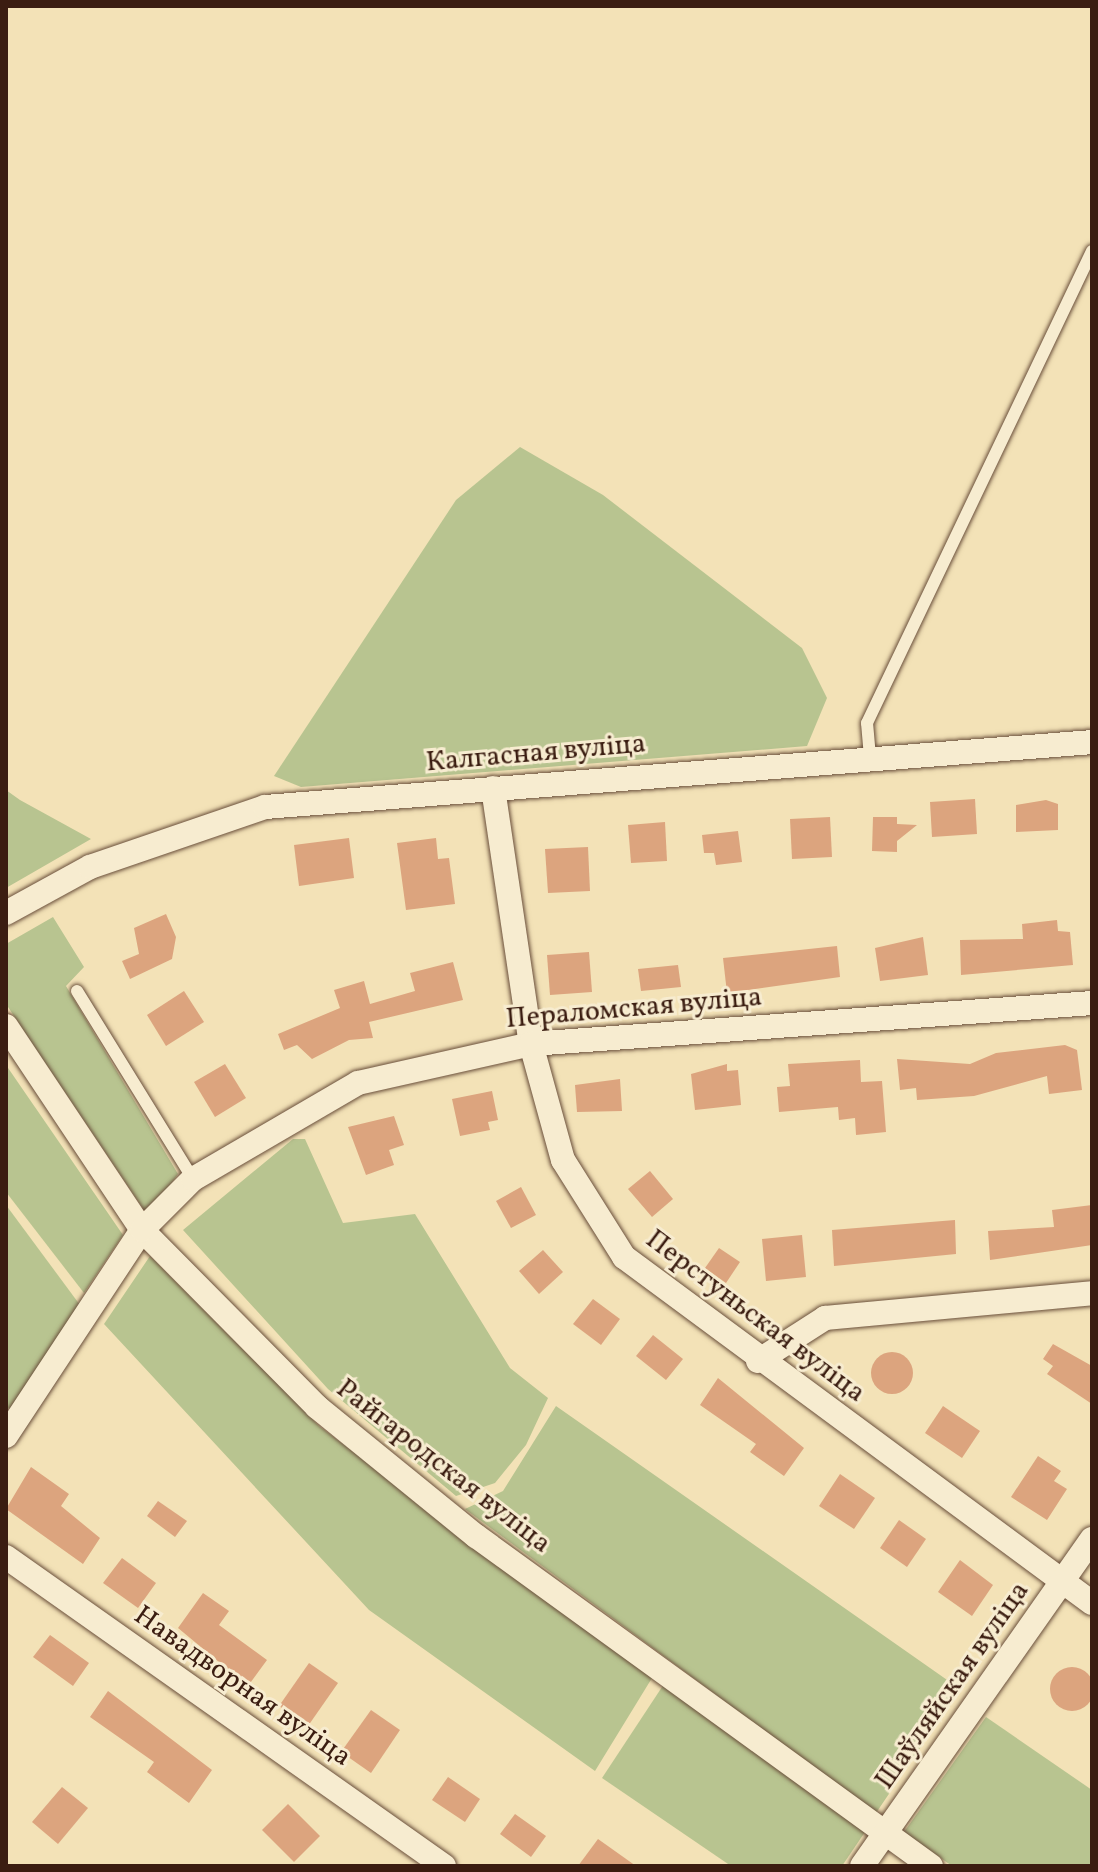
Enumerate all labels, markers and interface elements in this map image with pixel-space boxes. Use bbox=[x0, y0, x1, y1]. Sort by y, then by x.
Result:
street label: Калгасная вуліца bbox=[425, 728, 647, 780]
street label: Пераломская вуліца bbox=[505, 981, 763, 1037]
street label: Перстуньская вуліца bbox=[638, 1223, 872, 1411]
street label: Райгародская вуліца bbox=[329, 1373, 557, 1561]
street label: Шаўляйская вуліца bbox=[869, 1576, 1037, 1796]
street label: Навадворная вуліца bbox=[127, 1599, 357, 1775]

